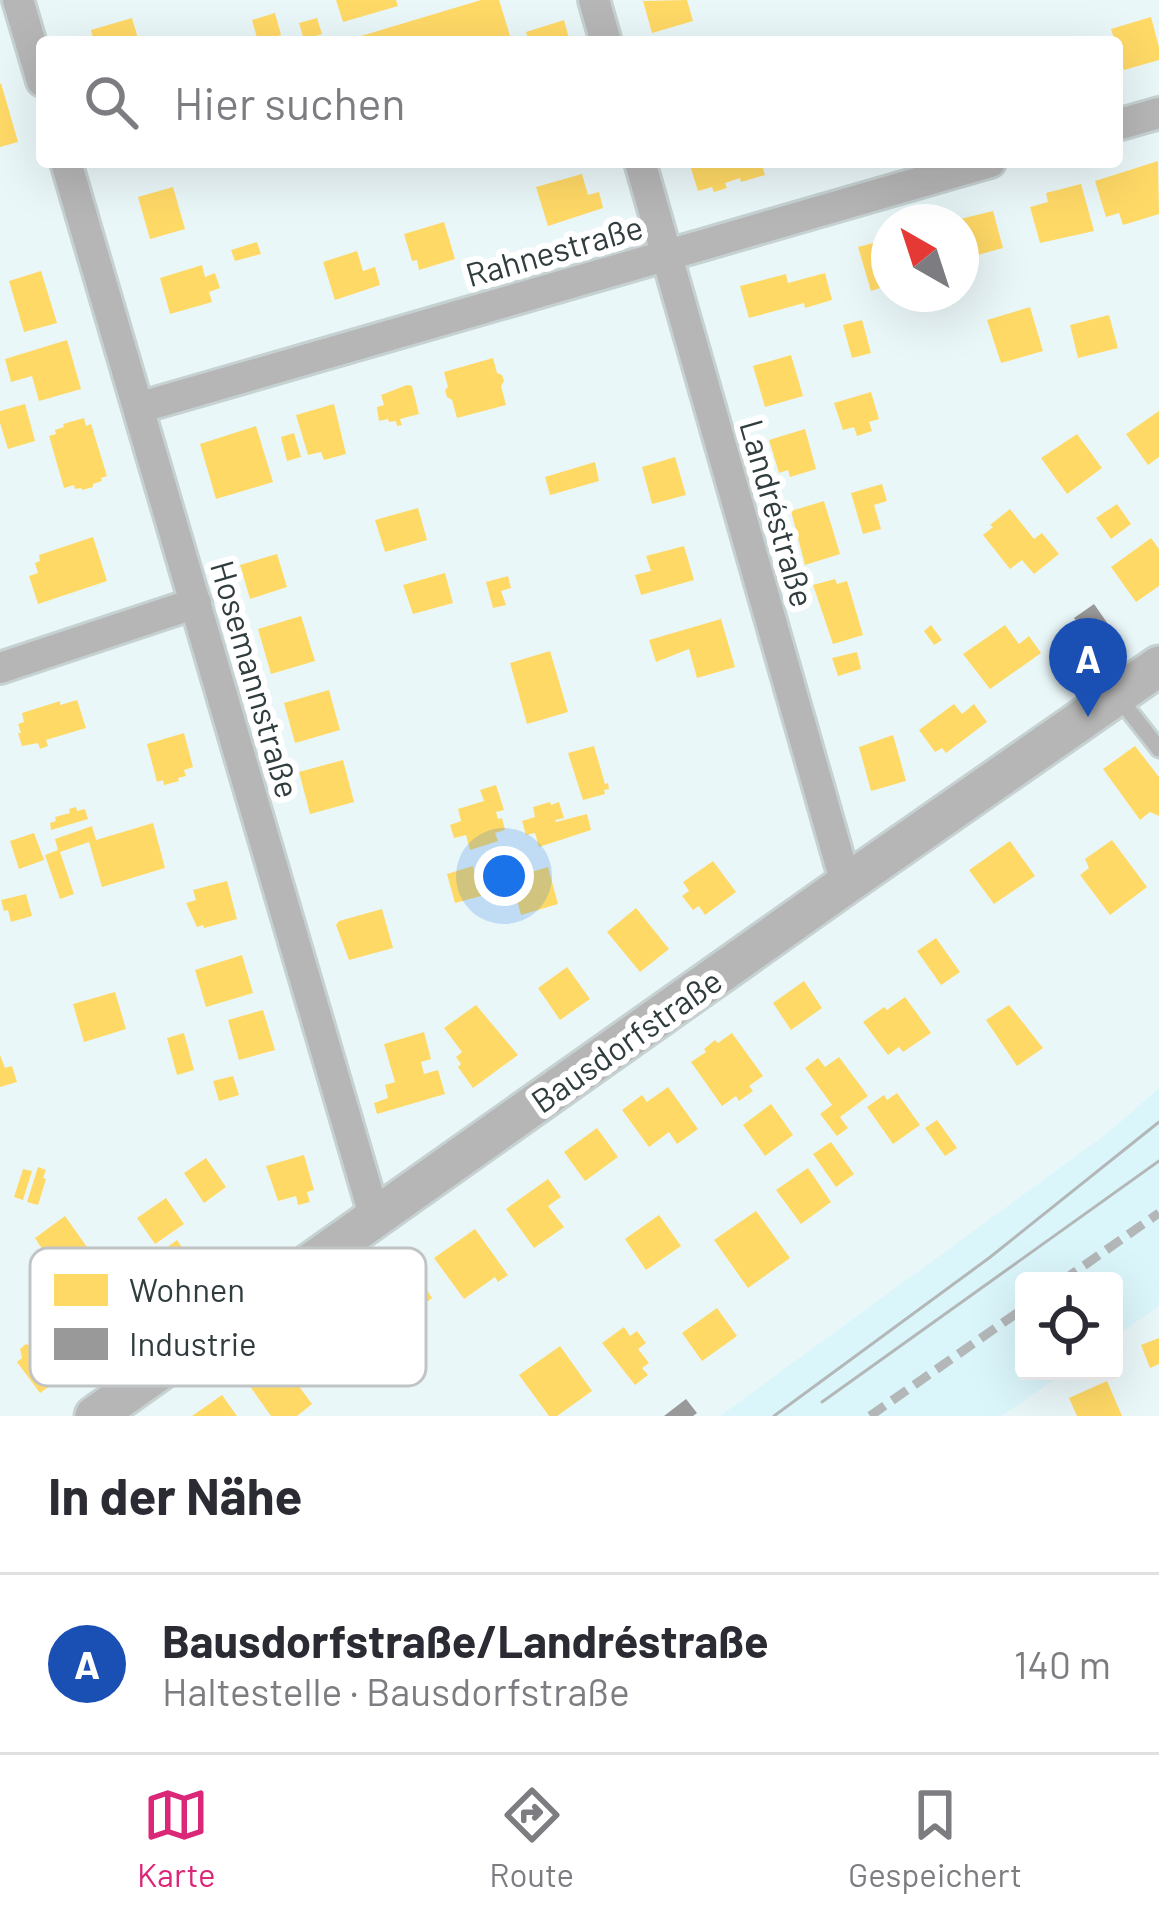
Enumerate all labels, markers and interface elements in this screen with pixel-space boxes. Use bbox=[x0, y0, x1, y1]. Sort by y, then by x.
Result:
search box bbox=[36, 36, 1123, 168]
icon: search bbox=[78, 69, 144, 135]
text: Hier suchen bbox=[174, 75, 406, 129]
north arrow bbox=[871, 204, 979, 312]
street label: Rahnestraße bbox=[461, 206, 647, 294]
street label: Landréstraße bbox=[732, 415, 824, 611]
street label: Hosemannstraße bbox=[203, 556, 309, 802]
pin: A bbox=[1049, 618, 1127, 717]
your location bbox=[474, 846, 534, 906]
street label: Bausdorfstraße bbox=[523, 960, 729, 1120]
legend bbox=[30, 1248, 426, 1386]
text: Wohnen bbox=[129, 1269, 245, 1309]
map controls bbox=[1015, 1272, 1123, 1380]
button: locate bbox=[1015, 1272, 1123, 1380]
text: Industrie bbox=[129, 1323, 257, 1363]
text: In der Nähe bbox=[48, 1464, 302, 1525]
text: Bausdorfstraße/Landréstraße bbox=[162, 1613, 769, 1667]
text: A bbox=[74, 1640, 100, 1687]
text: 140 m bbox=[1014, 1640, 1111, 1687]
text: Haltestelle · Bausdorfstraße bbox=[162, 1667, 630, 1714]
tab: Karte bbox=[137, 1782, 216, 1894]
tab: Route bbox=[489, 1782, 574, 1894]
tab: Gespeichert bbox=[848, 1782, 1022, 1894]

